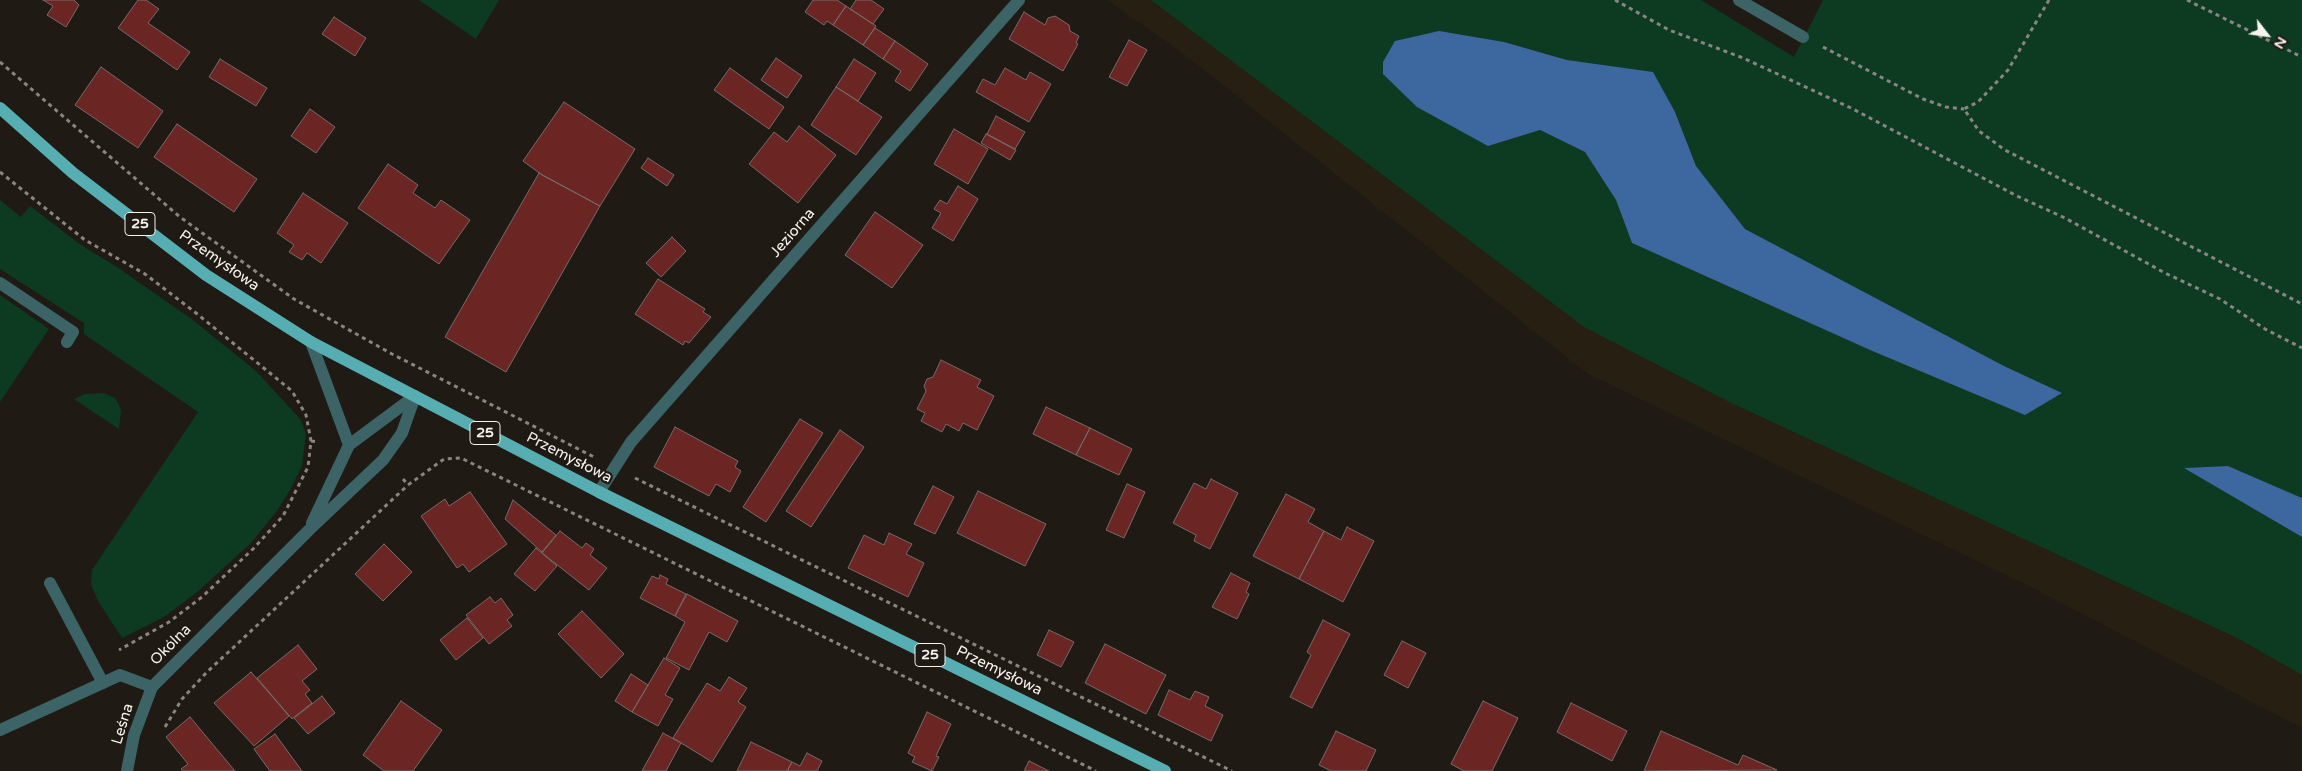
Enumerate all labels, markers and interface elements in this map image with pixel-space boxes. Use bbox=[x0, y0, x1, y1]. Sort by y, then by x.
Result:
north arrow bbox=[2242, 10, 2292, 60]
text: N bbox=[2270, 34, 2291, 52]
street label: Jeziorna bbox=[767, 205, 819, 261]
road number: 25 bbox=[125, 212, 155, 235]
street label: Przemysłowa bbox=[175, 227, 263, 295]
road number: 25 bbox=[470, 422, 500, 444]
street label: Przemysłowa bbox=[523, 429, 615, 487]
street label: Okólna bbox=[147, 621, 195, 669]
street label: Przemysłowa bbox=[953, 642, 1045, 700]
road number: 25 bbox=[915, 644, 945, 666]
street label: Leśna bbox=[108, 701, 138, 747]

